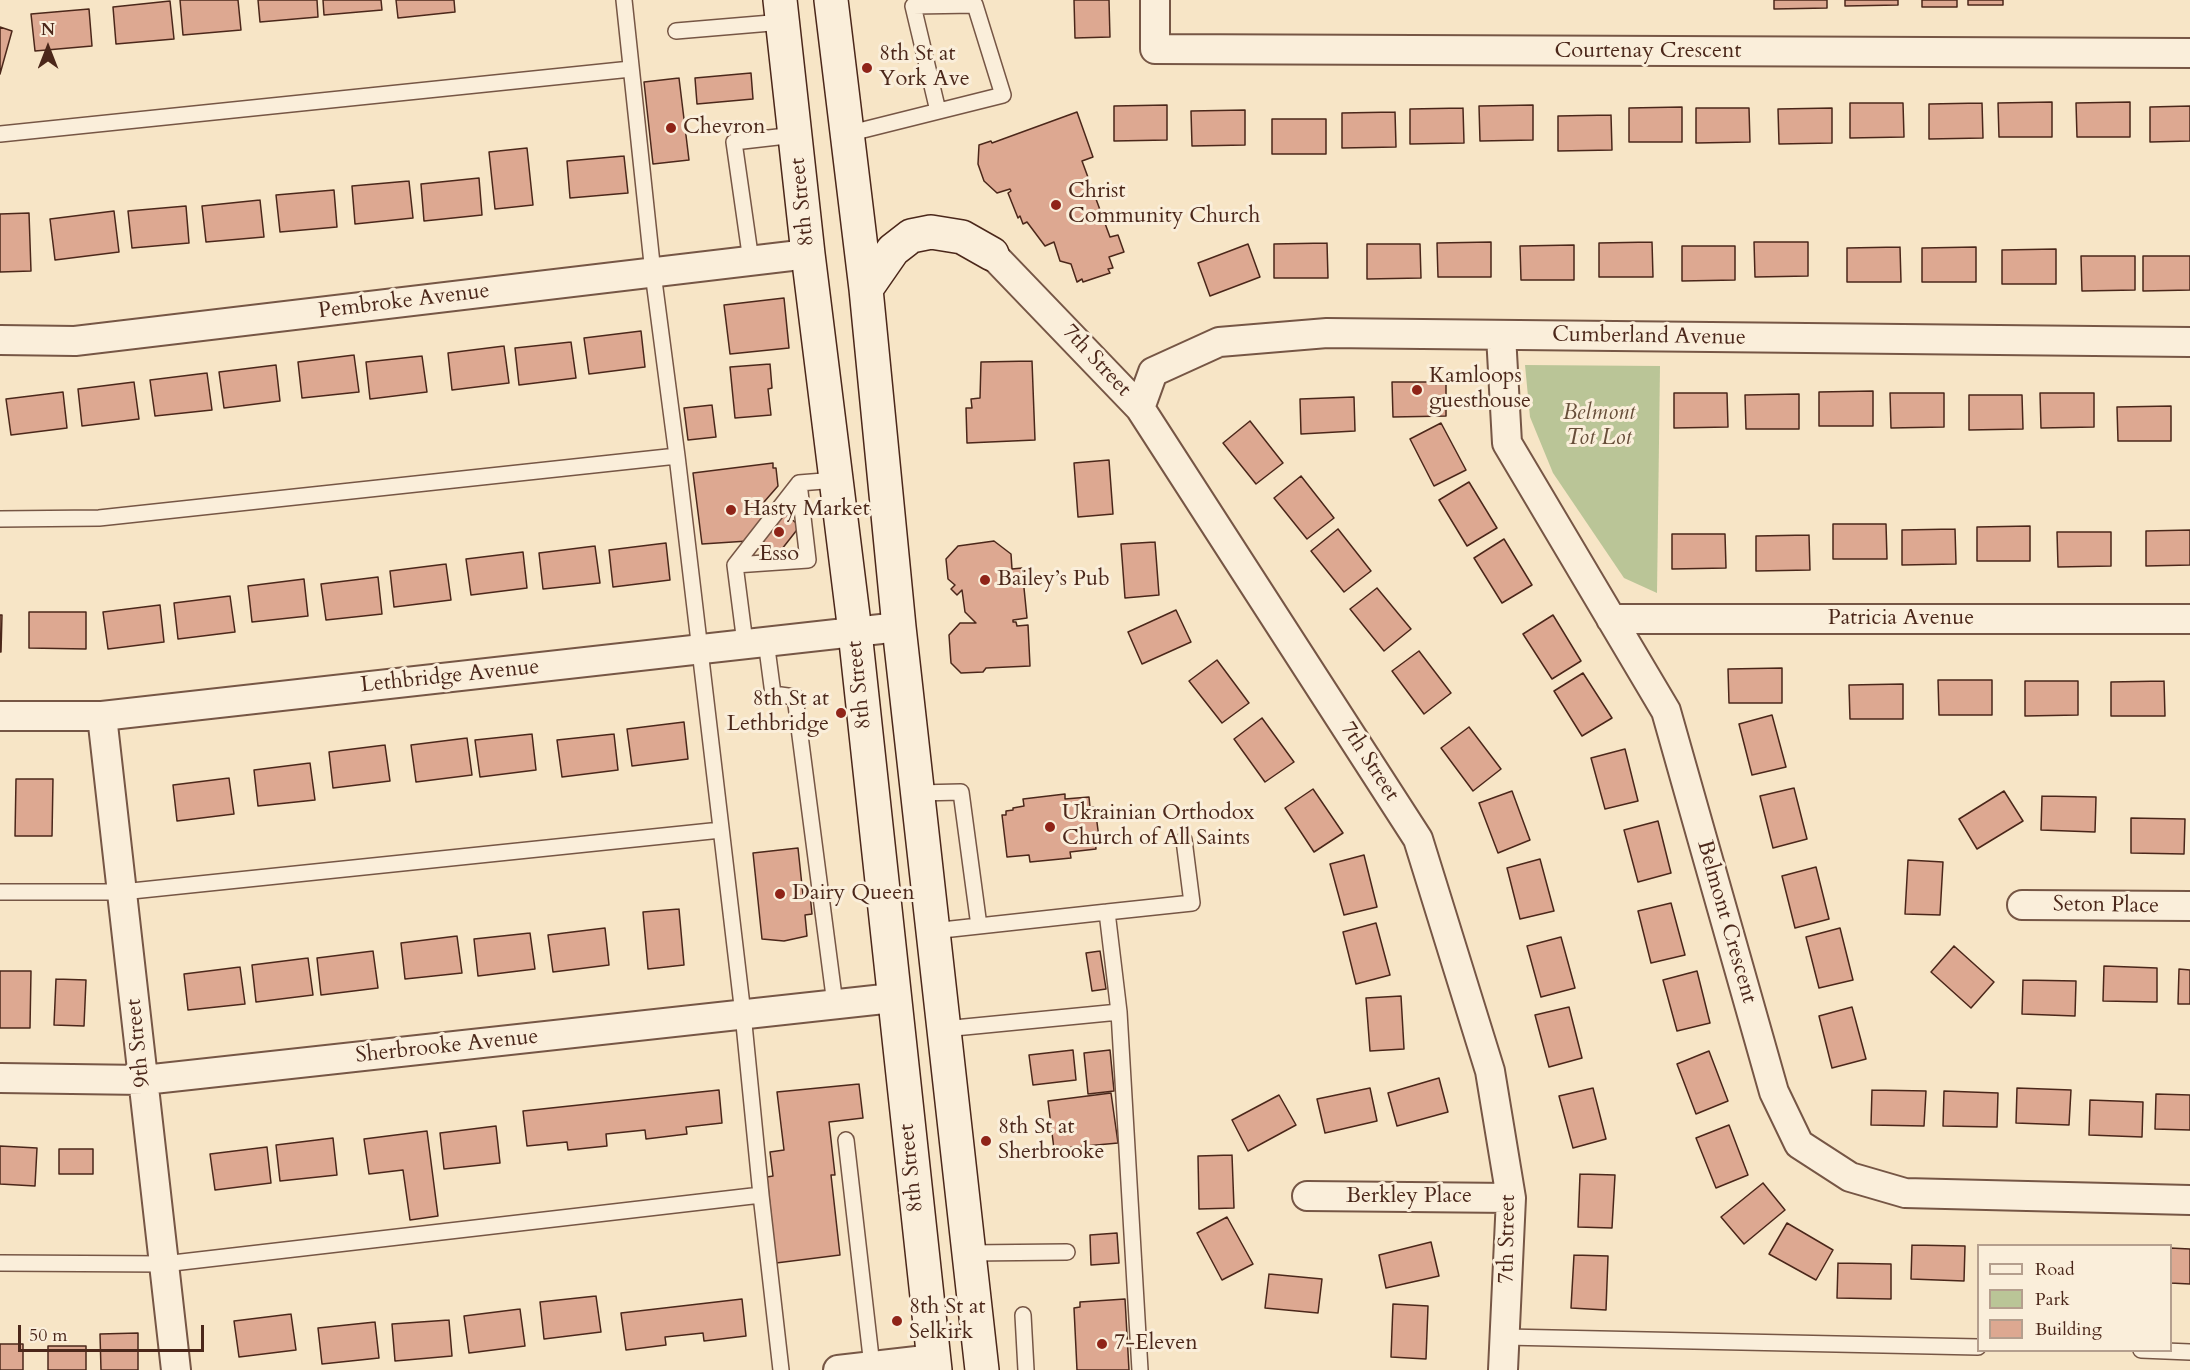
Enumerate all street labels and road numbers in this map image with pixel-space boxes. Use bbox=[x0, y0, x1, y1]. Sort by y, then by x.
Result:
street label: Courtenay Crescent bbox=[1555, 39, 1741, 65]
street label: 8th Street bbox=[785, 156, 821, 248]
street label: Pembroke Avenue bbox=[317, 278, 491, 326]
street label: 7th Street bbox=[1056, 319, 1136, 403]
street label: Cumberland Avenue bbox=[1552, 322, 1746, 352]
street label: Patricia Avenue bbox=[1828, 606, 1974, 632]
street label: 8th Street bbox=[842, 639, 878, 731]
street label: Lethbridge Avenue bbox=[359, 654, 541, 700]
street label: 7th Street bbox=[1334, 717, 1404, 807]
street label: Belmont Crescent bbox=[1690, 838, 1762, 1006]
street label: Seton Place bbox=[2053, 892, 2159, 920]
street label: 9th Street bbox=[121, 997, 157, 1089]
street label: Sherbrooke Avenue bbox=[354, 1024, 540, 1070]
street label: 8th Street bbox=[894, 1122, 930, 1214]
street label: Berkley Place bbox=[1346, 1184, 1472, 1210]
street label: 7th Street bbox=[1494, 1194, 1522, 1284]

